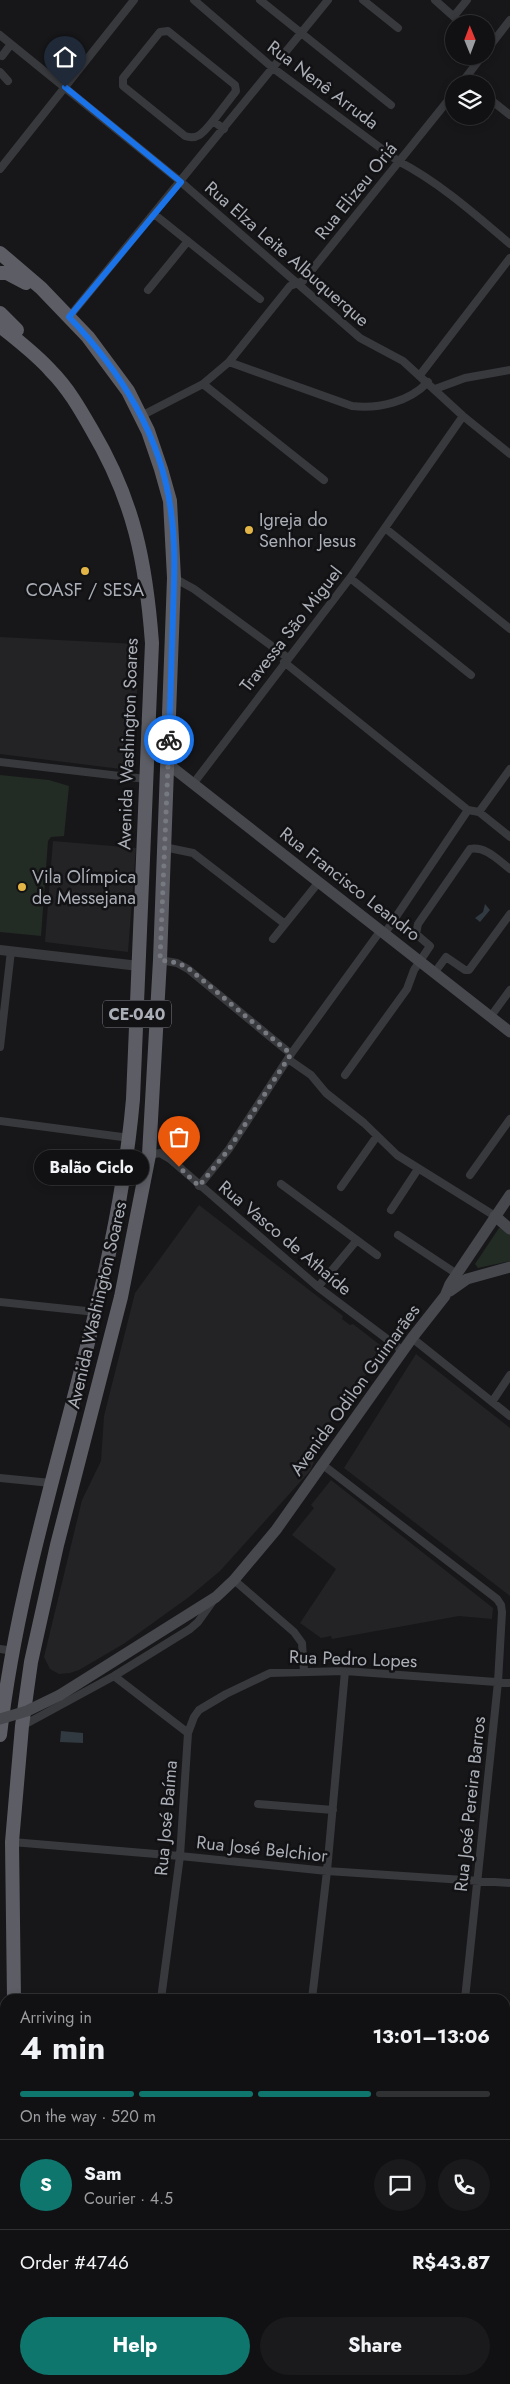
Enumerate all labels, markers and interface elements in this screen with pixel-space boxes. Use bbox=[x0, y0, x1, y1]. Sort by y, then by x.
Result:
north arrow bbox=[445, 15, 495, 65]
map controls bbox=[445, 15, 495, 125]
street label: Rua Nenê Arruda bbox=[262, 34, 384, 136]
pin bbox=[44, 36, 86, 87]
icon: home bbox=[51, 43, 79, 71]
button: layers bbox=[445, 75, 495, 125]
street label: Rua Elizeu Oriá bbox=[309, 137, 403, 245]
street label: Rua Elza Leite Albuquerque bbox=[199, 175, 375, 333]
place label: Igreja do Senhor Jesus bbox=[259, 507, 356, 554]
marker: Igreja do Senhor Jesus bbox=[243, 524, 255, 536]
street label: Travessa São Miguel bbox=[234, 561, 348, 697]
marker: COASF / SESA bbox=[79, 565, 91, 577]
place label: COASF / SESA bbox=[26, 577, 144, 603]
street label: Avenida Washington Soares bbox=[111, 638, 145, 850]
courier bbox=[144, 715, 194, 765]
icon: bike bbox=[155, 726, 183, 754]
street label: Rua Francisco Leandro bbox=[274, 821, 426, 947]
place label: Vila Olímpica de Messejana bbox=[32, 864, 136, 911]
marker: Vila Olímpica de Messejana bbox=[16, 881, 28, 893]
road number: CE-040 bbox=[103, 1001, 171, 1028]
pin bbox=[158, 1116, 200, 1167]
icon: bag bbox=[165, 1123, 193, 1151]
callout: Balão Ciclo bbox=[34, 1150, 149, 1184]
text: Balão Ciclo bbox=[50, 1156, 133, 1179]
street label: Rua Vasco de Athaíde bbox=[213, 1174, 357, 1302]
street label: Avenida Washington Soares bbox=[60, 1199, 134, 1411]
street label: Avenida Odilon Guimarães bbox=[284, 1299, 426, 1481]
street label: Rua Pedro Lopes bbox=[288, 1644, 418, 1674]
street label: Rua José Pereira Barros bbox=[448, 1715, 492, 1893]
street label: Rua José Baíma bbox=[148, 1759, 184, 1877]
street label: Rua José Belchior bbox=[195, 1829, 330, 1869]
text: Arriving in bbox=[20, 2006, 92, 2029]
text: 13:01–13:06 bbox=[372, 2023, 490, 2050]
text: 4 min bbox=[20, 2025, 105, 2071]
text: On the way · 520 m bbox=[20, 2105, 156, 2128]
button: chat bbox=[374, 2159, 426, 2211]
button: phone bbox=[438, 2159, 490, 2211]
text: Sam bbox=[84, 2160, 122, 2187]
text: S bbox=[40, 2171, 52, 2198]
text: Courier · 4.5 bbox=[84, 2187, 173, 2210]
text: Order #4746 bbox=[20, 2249, 129, 2276]
text: R$43.87 bbox=[412, 2249, 490, 2276]
button: Help bbox=[20, 2317, 250, 2375]
button: Share bbox=[260, 2317, 490, 2375]

